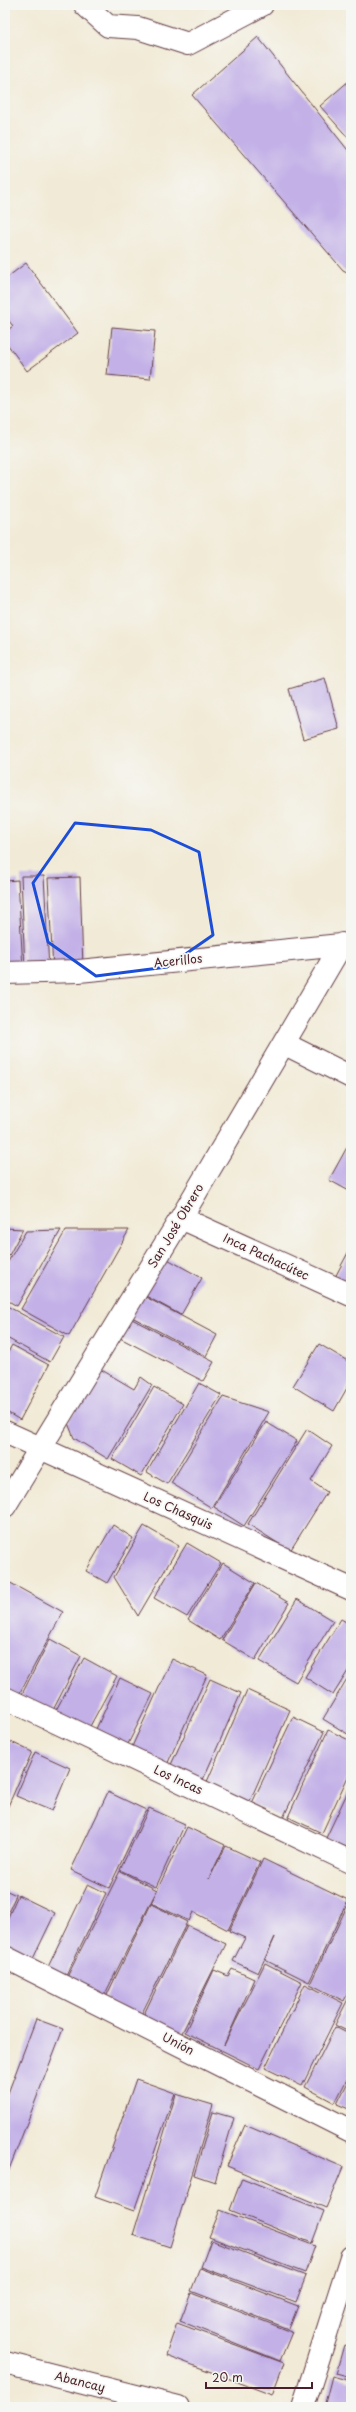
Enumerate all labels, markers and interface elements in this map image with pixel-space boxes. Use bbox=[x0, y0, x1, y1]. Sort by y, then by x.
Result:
street label: Acerillos bbox=[153, 948, 204, 972]
street label: San José Obrero bbox=[143, 1180, 208, 1271]
street label: Inca Pachacútec bbox=[220, 1228, 312, 1284]
street label: Los Chasquis bbox=[141, 1487, 217, 1534]
street label: Los Incas bbox=[151, 1760, 206, 1798]
street label: Unión bbox=[159, 2027, 198, 2059]
scale bar bbox=[206, 2364, 312, 2390]
street label: Abancay bbox=[53, 2366, 108, 2396]
text: 20 m bbox=[212, 2368, 243, 2386]

